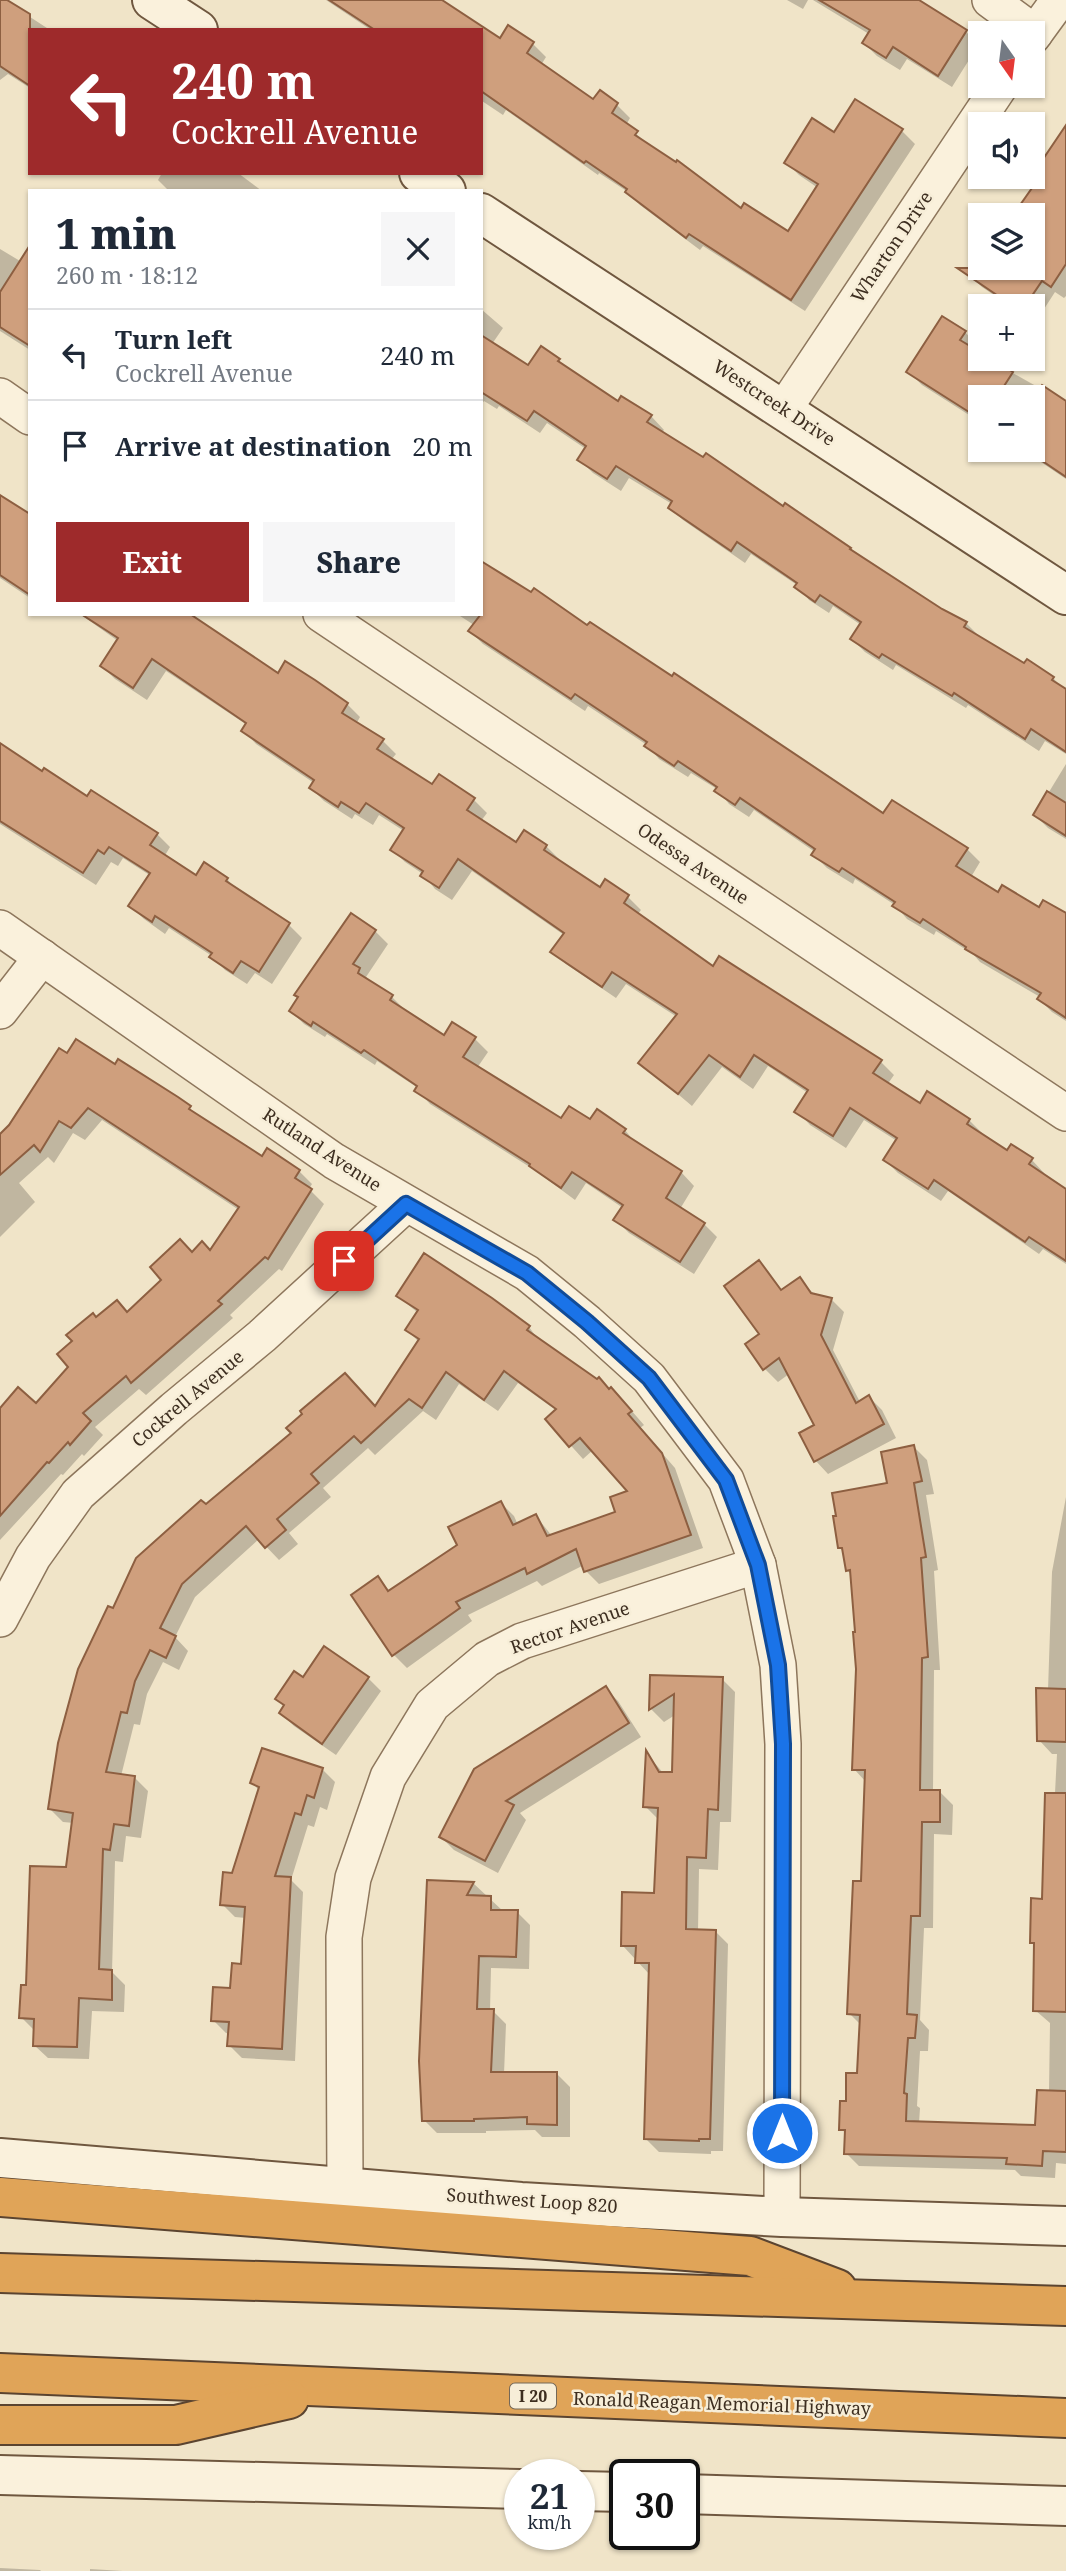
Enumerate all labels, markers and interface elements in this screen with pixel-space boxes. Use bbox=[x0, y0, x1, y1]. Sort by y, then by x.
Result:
north arrow bbox=[968, 21, 1045, 98]
map controls bbox=[968, 21, 1045, 462]
text: 240 m bbox=[171, 47, 315, 113]
icon: left bbox=[56, 56, 147, 147]
text: Cockrell Avenue bbox=[171, 110, 418, 153]
button: sound bbox=[968, 112, 1045, 189]
street label: Wharton Drive bbox=[845, 186, 937, 307]
button: layers bbox=[968, 203, 1045, 280]
text: 1 min bbox=[56, 204, 177, 261]
button: close bbox=[381, 212, 455, 286]
text: 260 m · 18:12 bbox=[56, 259, 198, 291]
button: + bbox=[968, 294, 1045, 371]
text: Turn left bbox=[115, 321, 232, 357]
icon: left bbox=[56, 336, 94, 374]
text: 240 m bbox=[380, 337, 455, 373]
street label: Westcreek Drive bbox=[709, 354, 840, 451]
text: Cockrell Avenue bbox=[115, 357, 293, 389]
button: − bbox=[968, 385, 1045, 462]
icon: arrive bbox=[56, 427, 94, 465]
text: Arrive at destination bbox=[115, 428, 391, 464]
text: 20 m bbox=[412, 428, 472, 464]
button: Exit bbox=[56, 522, 249, 602]
button: Share bbox=[263, 522, 455, 602]
street label: Odessa Avenue bbox=[633, 817, 754, 909]
street label: Rutland Avenue bbox=[259, 1102, 387, 1197]
pin bbox=[314, 1231, 374, 1291]
icon: arrive bbox=[325, 1242, 363, 1280]
street label: Cockrell Avenue bbox=[126, 1344, 248, 1452]
street label: Rector Avenue bbox=[507, 1595, 632, 1659]
position arrow bbox=[745, 2096, 819, 2170]
street label: Southwest Loop 820 bbox=[446, 2182, 618, 2218]
road number: I 20 bbox=[510, 2384, 556, 2408]
street label: Ronald Reagan Memorial Highway bbox=[573, 2386, 872, 2420]
speed limit sign: 30 bbox=[609, 2459, 700, 2550]
text: 21 bbox=[530, 2472, 569, 2519]
text: km/h bbox=[527, 2510, 572, 2534]

